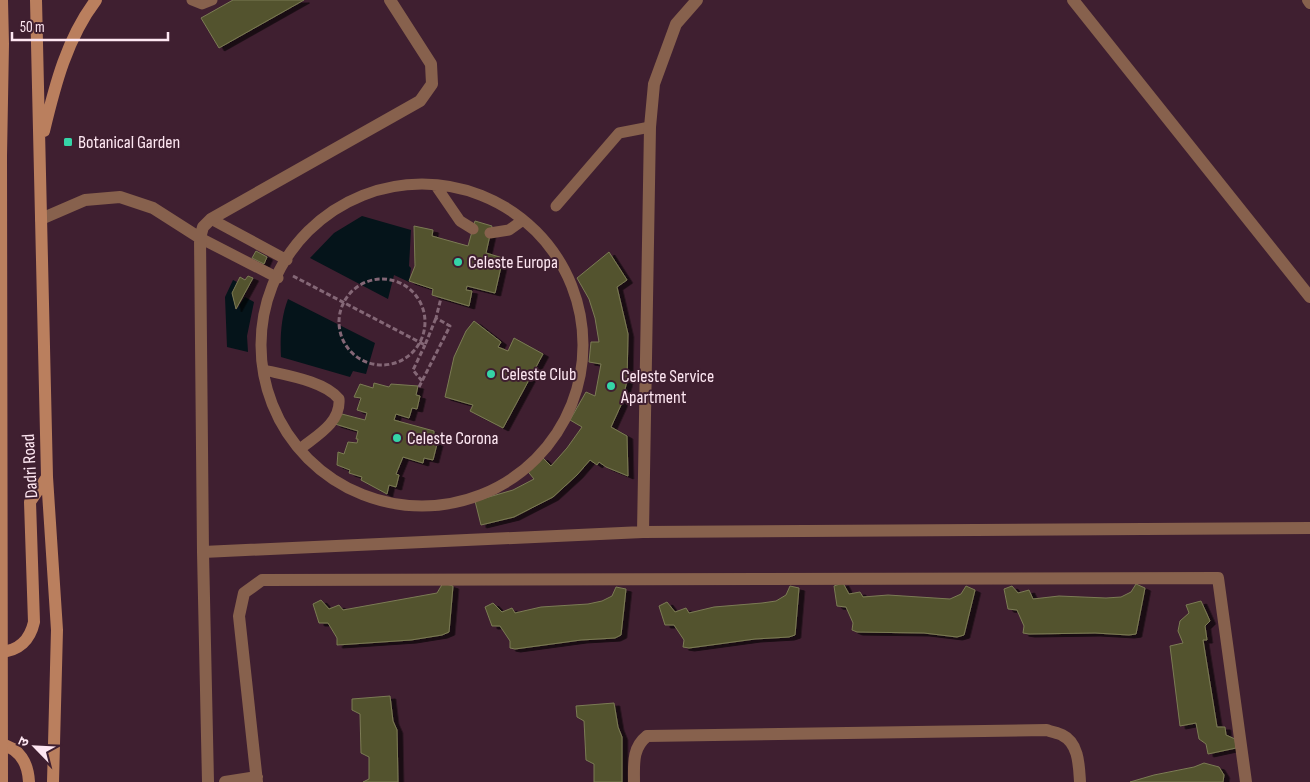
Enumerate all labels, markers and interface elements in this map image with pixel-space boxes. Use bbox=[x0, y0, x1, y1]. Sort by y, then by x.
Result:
scale bar bbox=[12, 10, 169, 42]
text: 50 m bbox=[20, 18, 45, 37]
place label: Botanical Garden bbox=[78, 132, 180, 153]
marker: Botanical Garden bbox=[62, 136, 74, 148]
place label: Celeste Europa bbox=[468, 252, 558, 273]
marker: Celeste Europa bbox=[452, 256, 464, 268]
place label: Celeste Club bbox=[501, 364, 576, 385]
place label: Celeste Service Apartment bbox=[620, 366, 714, 408]
marker: Celeste Club bbox=[485, 368, 497, 380]
marker: Celeste Service Apartment bbox=[605, 380, 617, 392]
place label: Celeste Corona bbox=[407, 428, 498, 449]
marker: Celeste Corona bbox=[391, 432, 403, 444]
street label: Dadri Road bbox=[18, 433, 42, 499]
north arrow bbox=[10, 722, 60, 772]
text: उ bbox=[14, 734, 33, 749]

